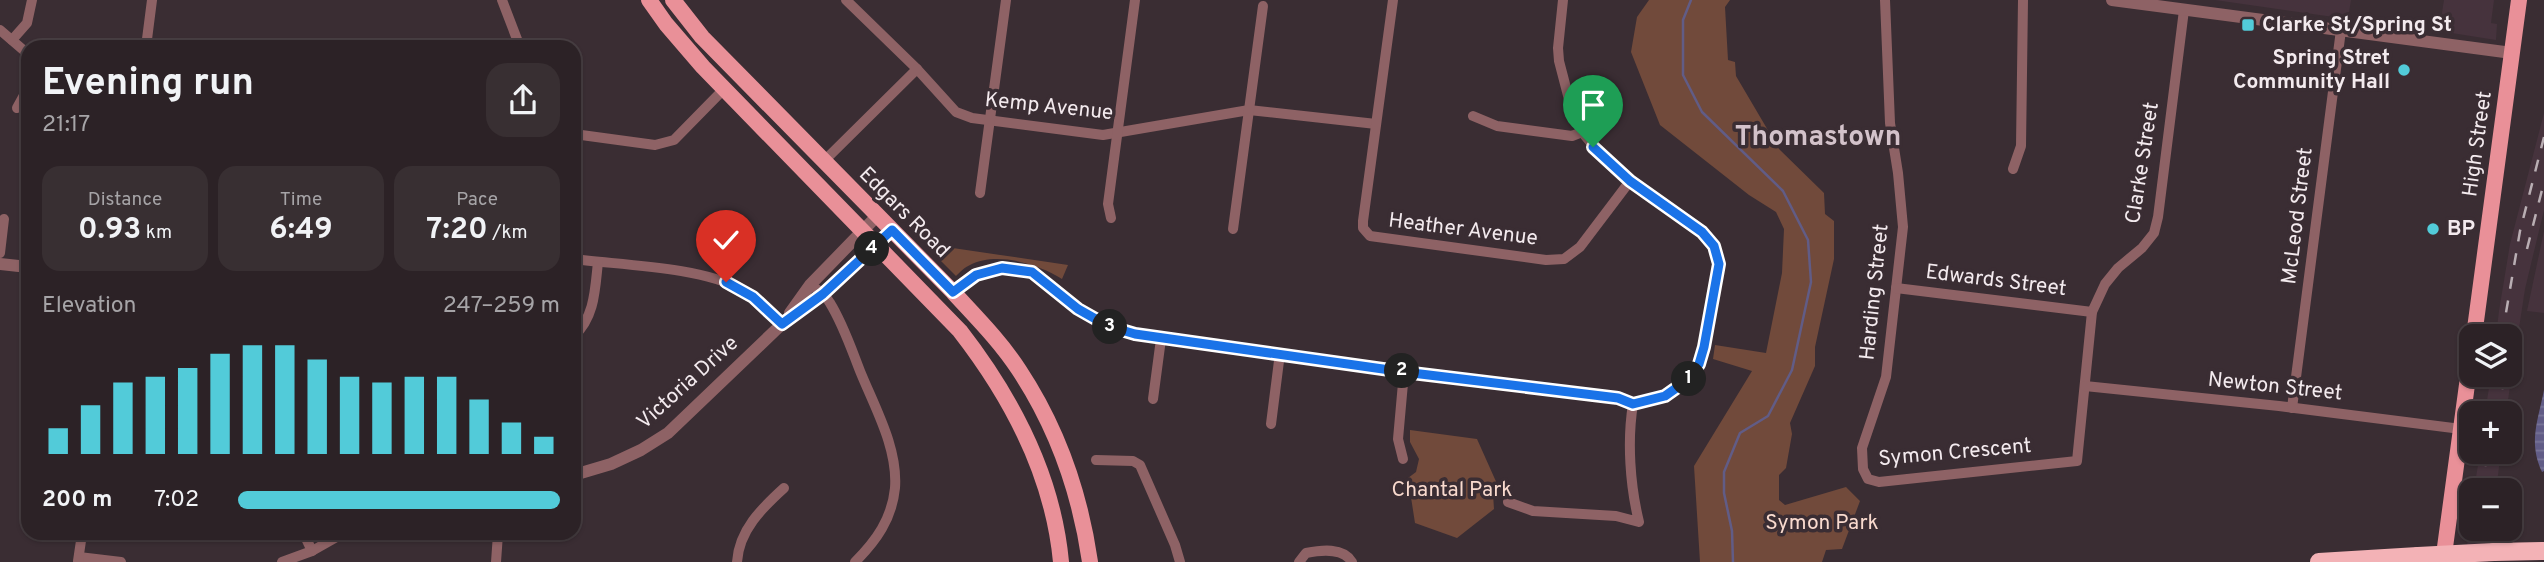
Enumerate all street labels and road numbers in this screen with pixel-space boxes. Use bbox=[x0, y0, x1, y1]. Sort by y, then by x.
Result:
street label: Kemp Avenue bbox=[983, 87, 1115, 127]
street label: High Street bbox=[2457, 89, 2499, 199]
street label: Clarke Street bbox=[2120, 100, 2166, 226]
street label: McLeod Street bbox=[2276, 146, 2320, 286]
street label: Edgars Road bbox=[853, 162, 955, 264]
street label: Heather Avenue bbox=[1387, 207, 1539, 253]
street label: Harding Street bbox=[1854, 223, 1896, 361]
street label: Edwards Street bbox=[1924, 259, 2068, 303]
street label: Victoria Drive bbox=[631, 330, 745, 436]
street label: Newton Street bbox=[2206, 367, 2344, 407]
street label: Symon Crescent bbox=[1877, 433, 2033, 473]

